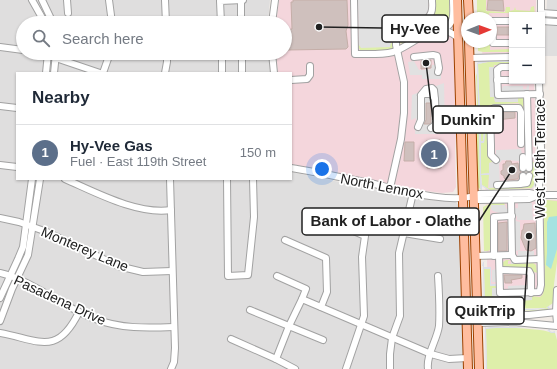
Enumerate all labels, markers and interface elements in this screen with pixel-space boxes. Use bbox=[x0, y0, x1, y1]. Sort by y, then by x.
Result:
north arrow bbox=[461, 12, 497, 48]
map controls bbox=[509, 12, 545, 84]
button: + bbox=[509, 12, 545, 48]
callout: Hy-Vee bbox=[382, 15, 448, 42]
search box bbox=[16, 16, 292, 60]
text: Hy-Vee bbox=[390, 20, 440, 37]
icon: search bbox=[30, 27, 52, 49]
text: Search here bbox=[62, 30, 144, 47]
button: − bbox=[509, 48, 545, 84]
text: Nearby bbox=[32, 88, 90, 107]
street label: West 118th Terrace bbox=[532, 99, 548, 219]
callout: Dunkin' bbox=[433, 106, 503, 133]
text: Dunkin' bbox=[441, 111, 495, 128]
text: Hy-Vee Gas bbox=[70, 137, 153, 154]
pin: 1 bbox=[421, 139, 447, 169]
text: 1 bbox=[41, 145, 49, 160]
text: 150 m bbox=[240, 145, 276, 160]
text: Fuel · East 119th Street bbox=[70, 154, 206, 169]
your location bbox=[312, 159, 332, 179]
street label: North Lennox bbox=[339, 170, 425, 202]
callout: Bank of Labor - Olathe bbox=[302, 208, 479, 235]
text: Bank of Labor - Olathe bbox=[311, 212, 471, 229]
street label: Monterey Lane bbox=[39, 223, 131, 275]
street label: Pasadena Drive bbox=[11, 272, 109, 328]
callout: QuikTrip bbox=[447, 297, 524, 324]
text: QuikTrip bbox=[455, 302, 515, 319]

